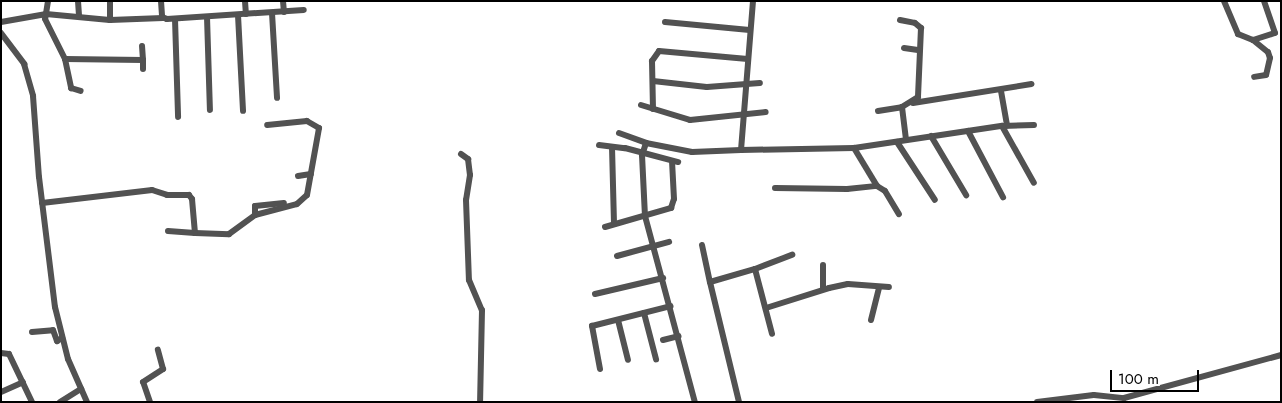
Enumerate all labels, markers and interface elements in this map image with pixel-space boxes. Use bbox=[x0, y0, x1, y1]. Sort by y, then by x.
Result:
scale bar bbox=[1112, 360, 1201, 392]
text: 100 m bbox=[1118, 368, 1159, 390]

